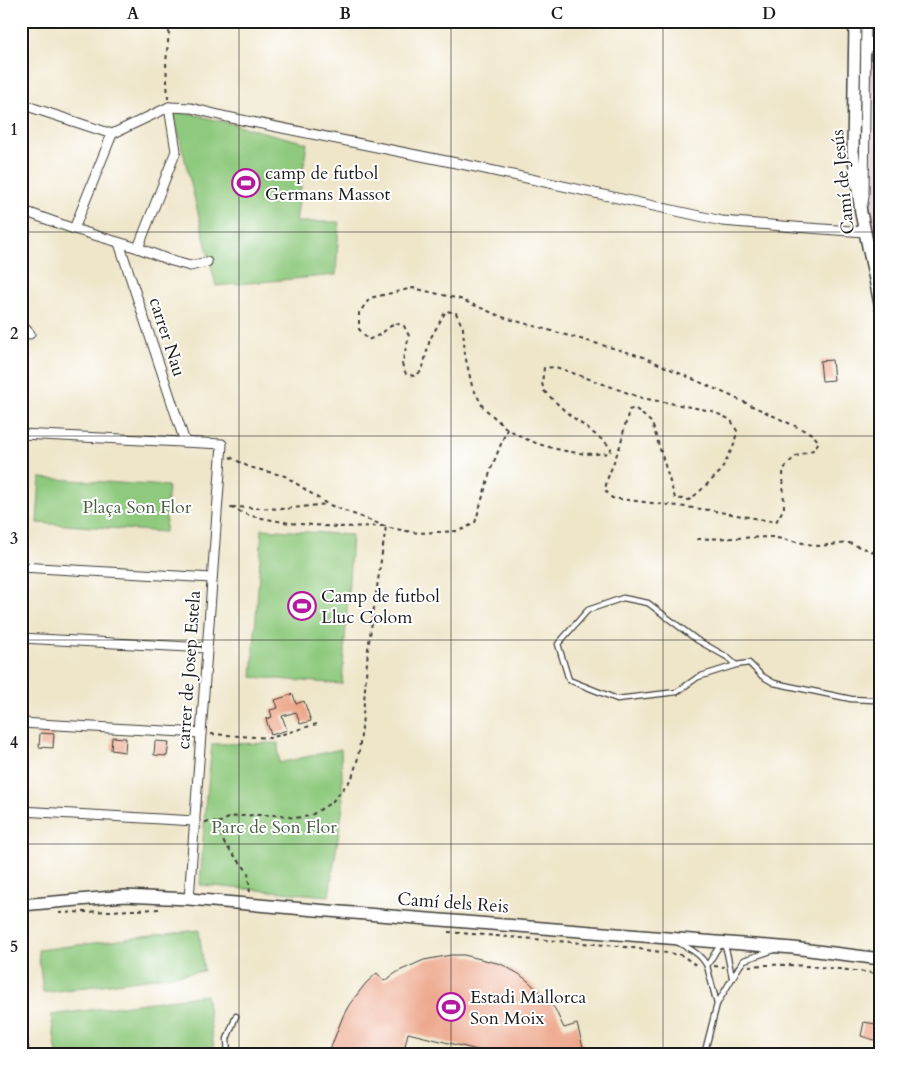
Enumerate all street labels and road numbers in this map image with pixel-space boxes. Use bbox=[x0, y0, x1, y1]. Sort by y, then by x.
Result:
street label: Camí de Jesús bbox=[825, 128, 861, 236]
street label: carrer Nau bbox=[142, 294, 192, 380]
street label: carrer de Josep Estela bbox=[171, 590, 207, 750]
street label: Camí dels Reis bbox=[396, 887, 510, 919]

